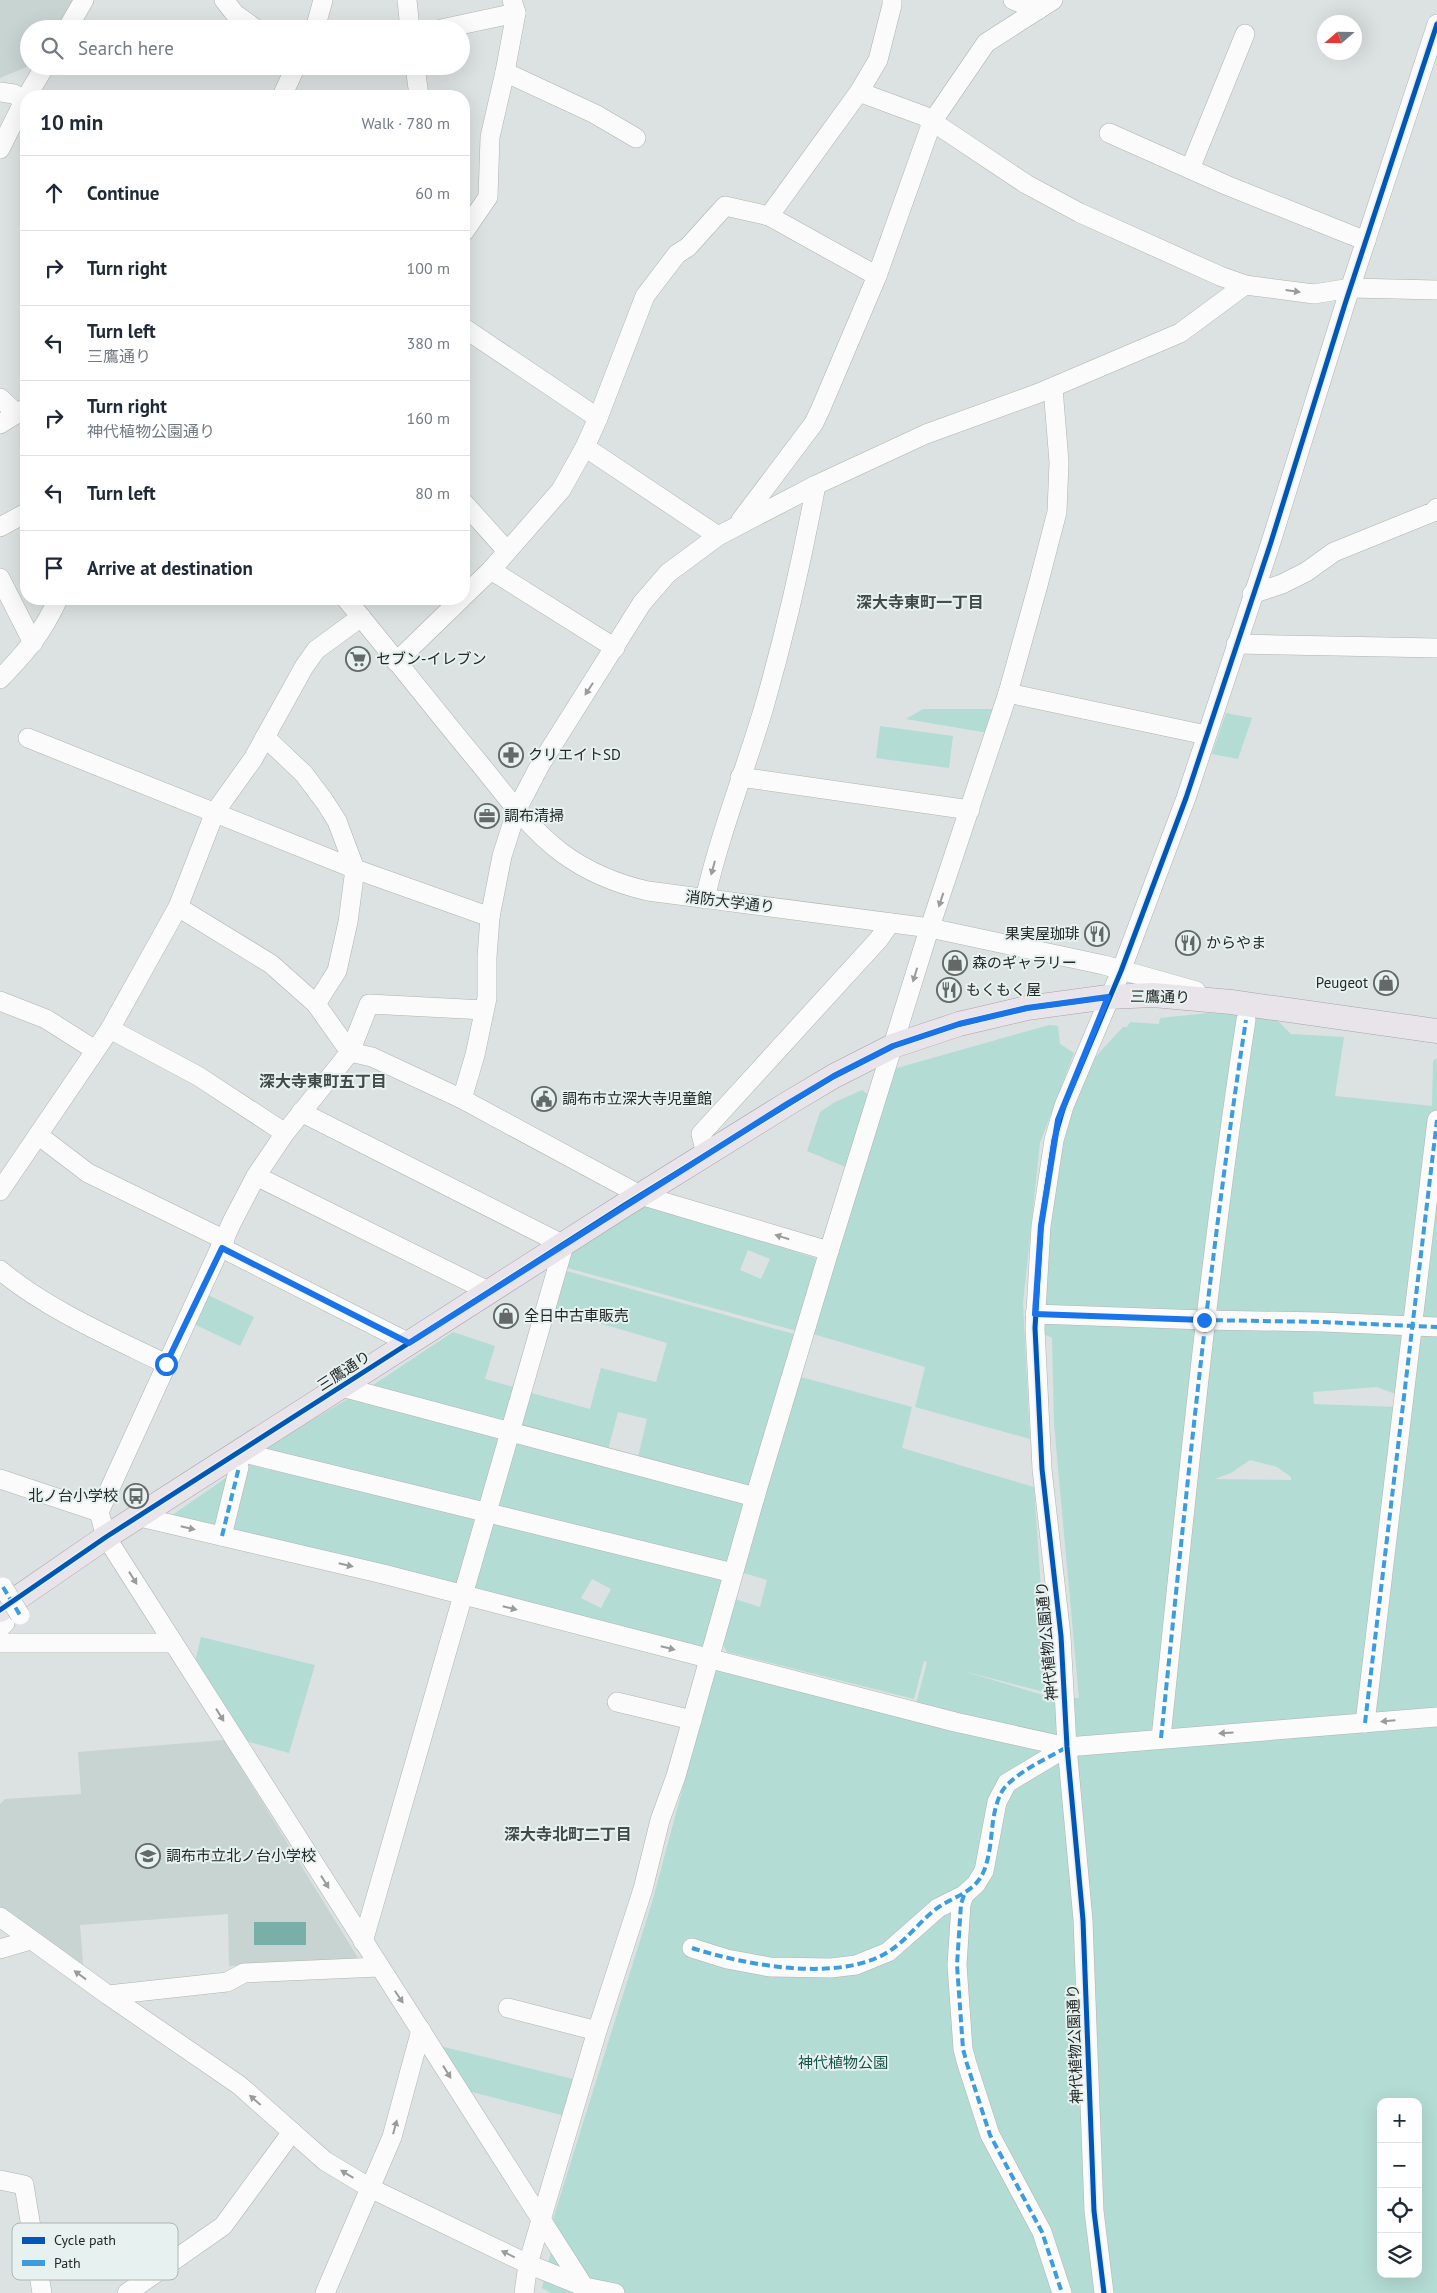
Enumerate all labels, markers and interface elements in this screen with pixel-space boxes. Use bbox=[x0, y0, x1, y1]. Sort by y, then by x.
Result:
north arrow bbox=[1317, 15, 1362, 60]
search box bbox=[20, 20, 470, 75]
icon: search bbox=[38, 34, 66, 62]
text: Search here bbox=[78, 36, 174, 60]
text: 10 min bbox=[40, 109, 103, 136]
text: Walk · 780 m bbox=[361, 113, 450, 133]
icon: ahead bbox=[40, 179, 68, 207]
text: Continue bbox=[87, 181, 159, 205]
text: 60 m bbox=[415, 183, 450, 203]
icon: right bbox=[40, 254, 68, 282]
text: Turn right bbox=[87, 256, 167, 280]
text: 100 m bbox=[407, 258, 450, 278]
one-way arrow bbox=[1285, 287, 1301, 295]
text: Turn left bbox=[87, 319, 156, 343]
icon: left bbox=[40, 329, 68, 357]
text: 380 m bbox=[407, 333, 450, 353]
text: 三鷹通り bbox=[87, 346, 151, 366]
text: Turn right bbox=[87, 394, 167, 418]
icon: right bbox=[40, 404, 68, 432]
text: 160 m bbox=[407, 408, 450, 428]
text: 神代植物公園通り bbox=[87, 421, 215, 441]
icon: left bbox=[40, 479, 68, 507]
text: Turn left bbox=[87, 481, 156, 505]
text: 80 m bbox=[415, 483, 450, 503]
icon: arrive bbox=[40, 554, 68, 582]
text: Arrive at destination bbox=[87, 556, 253, 580]
district label: 深大寺東町一丁目 bbox=[856, 592, 984, 612]
supermarket icon: セブン-イレブン bbox=[345, 646, 371, 672]
place label: セブン-イレブン bbox=[376, 649, 486, 668]
one-way arrow bbox=[584, 683, 593, 696]
pharmacy icon: クリエイトSD bbox=[498, 742, 524, 768]
place label: クリエイトSD bbox=[528, 745, 621, 764]
office icon: 調布清掃 bbox=[474, 803, 500, 829]
place label: 調布清掃 bbox=[504, 806, 564, 825]
one-way arrow bbox=[709, 861, 717, 876]
street label: 消防大学通り bbox=[684, 887, 776, 916]
one-way arrow bbox=[937, 892, 944, 907]
restaurant icon: 果実屋珈琲 bbox=[1084, 921, 1110, 947]
place label: 果実屋珈琲 bbox=[1005, 924, 1080, 943]
restaurant icon: からやま bbox=[1175, 930, 1201, 956]
place label: からやま bbox=[1206, 933, 1266, 952]
shop icon: 森のギャラリー bbox=[942, 950, 968, 976]
place label: 森のギャラリー bbox=[972, 953, 1077, 972]
one-way arrow bbox=[911, 967, 919, 982]
shop icon: Peugeot bbox=[1373, 970, 1399, 996]
place label: Peugeot bbox=[1316, 973, 1368, 992]
restaurant icon: もくもく屋 bbox=[936, 977, 962, 1003]
place label: もくもく屋 bbox=[966, 980, 1041, 999]
street label: 三鷹通り bbox=[1130, 986, 1190, 1007]
district label: 深大寺東町五丁目 bbox=[259, 1071, 387, 1091]
public building icon: 調布市立深大寺児童館 bbox=[531, 1086, 557, 1112]
place label: 調布市立深大寺児童館 bbox=[562, 1089, 712, 1108]
one-way arrow bbox=[775, 1232, 790, 1240]
shop icon: 全日中古車販売 bbox=[493, 1303, 519, 1329]
place label: 全日中古車販売 bbox=[524, 1306, 629, 1325]
route end bbox=[1193, 1309, 1216, 1332]
street label: 三鷹通り bbox=[313, 1346, 374, 1395]
route start bbox=[155, 1353, 178, 1376]
bus stop icon: 北ノ台小学校 bbox=[123, 1483, 149, 1509]
place label: 北ノ台小学校 bbox=[28, 1486, 118, 1505]
one-way arrow bbox=[180, 1524, 195, 1532]
one-way arrow bbox=[338, 1561, 353, 1569]
one-way arrow bbox=[128, 1572, 137, 1585]
street label: 神代植物公園通り bbox=[1032, 1580, 1061, 1702]
one-way arrow bbox=[503, 1604, 518, 1612]
one-way arrow bbox=[660, 1644, 675, 1652]
one-way arrow bbox=[215, 1709, 224, 1722]
one-way arrow bbox=[1380, 1717, 1396, 1725]
one-way arrow bbox=[1218, 1730, 1234, 1738]
district label: 深大寺北町二丁目 bbox=[504, 1824, 632, 1844]
school or university icon: 調布市立北ノ台小学校 bbox=[135, 1843, 161, 1869]
place label: 調布市立北ノ台小学校 bbox=[166, 1846, 316, 1865]
one-way arrow bbox=[321, 1876, 330, 1889]
one-way arrow bbox=[73, 1970, 87, 1980]
street label: 神代植物公園通り bbox=[1063, 1984, 1086, 2104]
one-way arrow bbox=[394, 1990, 404, 2004]
park label: 神代植物公園 bbox=[798, 2053, 888, 2072]
one-way arrow bbox=[443, 2065, 452, 2078]
one-way arrow bbox=[249, 2094, 262, 2105]
map controls bbox=[1377, 2098, 1422, 2278]
button: + bbox=[1377, 2098, 1422, 2143]
one-way arrow bbox=[391, 2119, 399, 2134]
button: − bbox=[1377, 2143, 1422, 2188]
one-way arrow bbox=[340, 2169, 353, 2178]
button: locate bbox=[1377, 2188, 1422, 2233]
legend bbox=[12, 2223, 178, 2280]
text: Cycle path bbox=[54, 2231, 116, 2249]
button: layers bbox=[1377, 2233, 1422, 2278]
one-way arrow bbox=[501, 2250, 515, 2258]
text: Path bbox=[54, 2254, 81, 2272]

